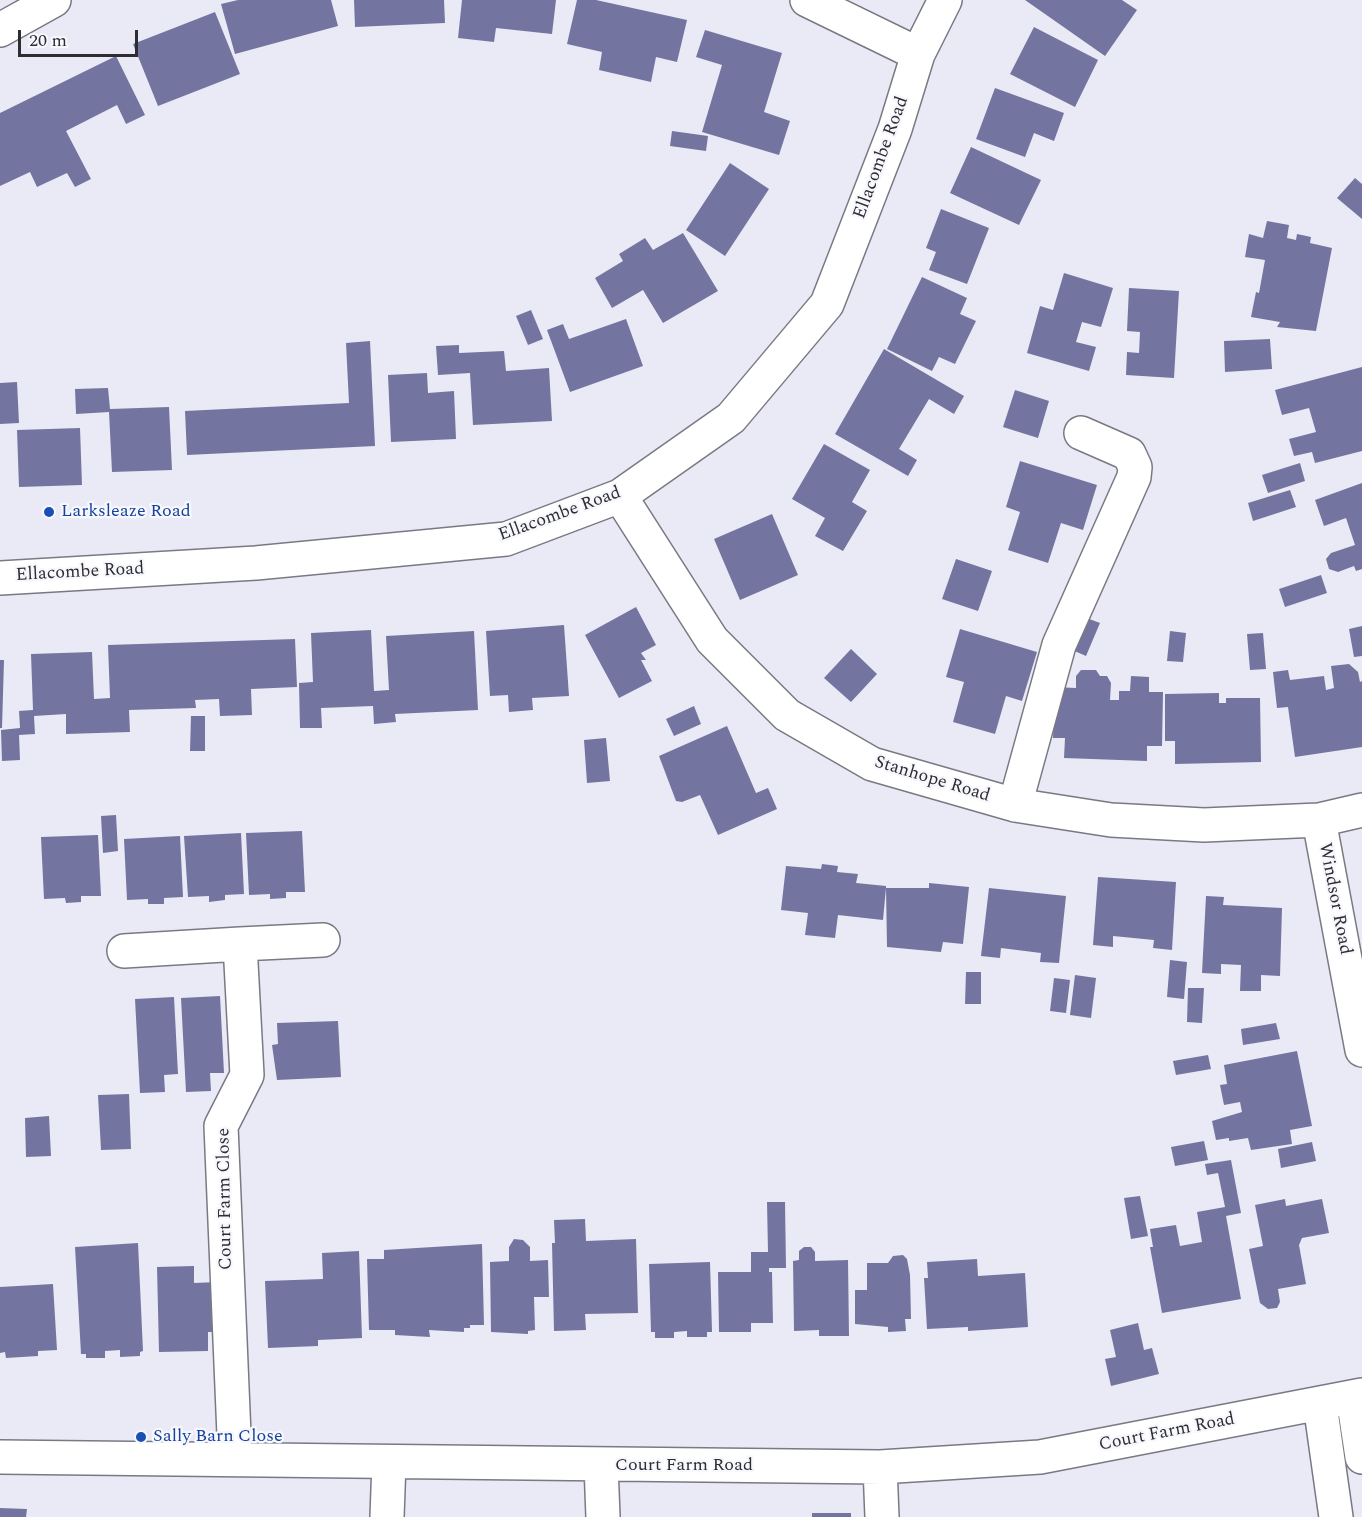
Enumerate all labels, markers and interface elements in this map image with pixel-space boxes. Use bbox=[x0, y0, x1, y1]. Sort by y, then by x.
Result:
scale bar bbox=[21, 18, 141, 56]
text: 20 m bbox=[29, 27, 67, 54]
street label: Ellacombe Road bbox=[850, 94, 914, 222]
street label: Ellacombe Road bbox=[496, 483, 624, 547]
place label: Larksleaze Road bbox=[61, 501, 191, 523]
marker: Larksleaze Road bbox=[42, 505, 56, 519]
street label: Ellacombe Road bbox=[15, 559, 145, 587]
street label: Stanhope Road bbox=[872, 752, 992, 808]
street label: Windsor Road bbox=[1313, 841, 1355, 957]
street label: Court Farm Close bbox=[214, 1128, 238, 1270]
street label: Court Farm Road bbox=[1097, 1409, 1237, 1457]
place label: Sally Barn Close bbox=[153, 1426, 283, 1448]
marker: Sally Barn Close bbox=[134, 1430, 148, 1444]
street label: Court Farm Road bbox=[615, 1455, 753, 1477]

